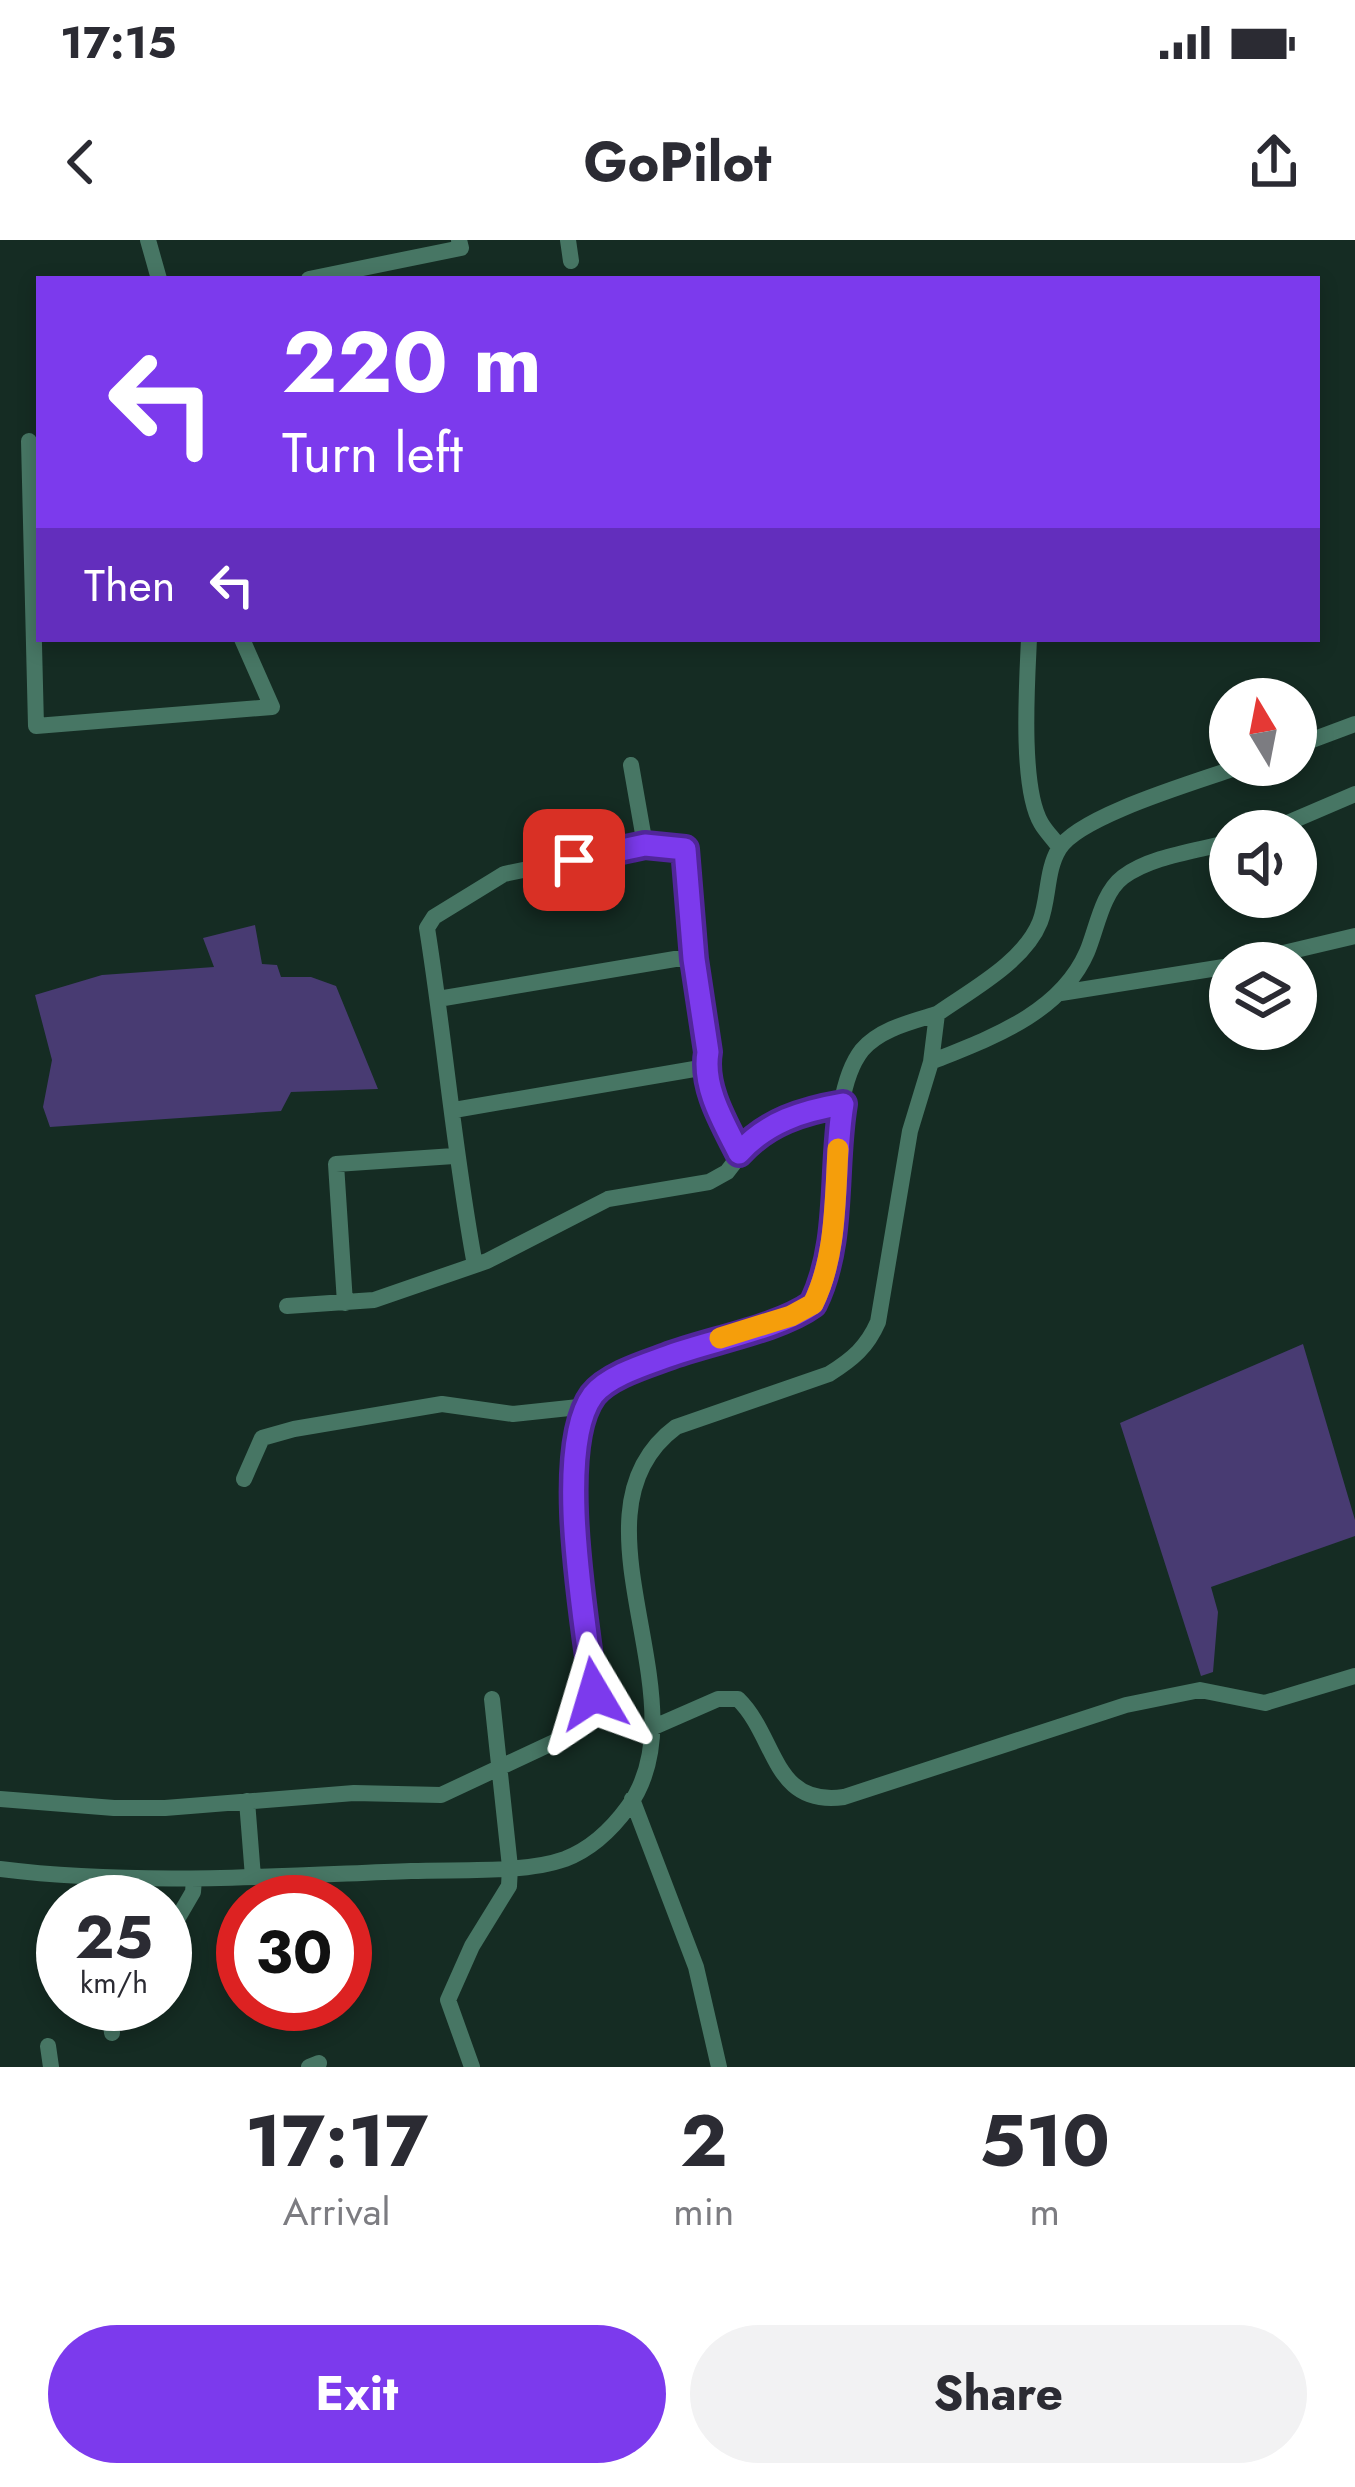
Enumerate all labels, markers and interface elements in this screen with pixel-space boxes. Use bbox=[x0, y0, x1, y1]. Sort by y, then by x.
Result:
text: 17:15 bbox=[60, 10, 176, 75]
text: GoPilot bbox=[584, 123, 771, 201]
icon: back bbox=[48, 129, 114, 195]
icon: share bbox=[1241, 129, 1307, 195]
text: 220 m bbox=[282, 302, 542, 424]
icon: left bbox=[84, 324, 240, 480]
text: Turn left bbox=[282, 414, 463, 492]
icon: left bbox=[199, 552, 265, 618]
text: Then bbox=[84, 553, 175, 618]
north arrow bbox=[1209, 678, 1317, 786]
map controls bbox=[1209, 678, 1317, 1050]
pin bbox=[523, 809, 625, 911]
button: sound bbox=[1209, 810, 1317, 918]
icon: arrive bbox=[541, 827, 607, 893]
button: layers bbox=[1209, 942, 1317, 1050]
position arrow bbox=[531, 1631, 657, 1757]
speed limit sign: 30 bbox=[216, 1875, 372, 2031]
text: 25 bbox=[75, 1894, 153, 1981]
text: km/h bbox=[80, 1961, 148, 2004]
text: 17:17 bbox=[245, 2089, 428, 2193]
text: 2 bbox=[680, 2089, 727, 2193]
text: 510 bbox=[979, 2089, 1110, 2193]
text: Arrival bbox=[283, 2183, 390, 2240]
text: min bbox=[673, 2183, 734, 2240]
text: m bbox=[1029, 2183, 1060, 2240]
button: Exit bbox=[48, 2325, 666, 2463]
button: Share bbox=[690, 2325, 1307, 2463]

